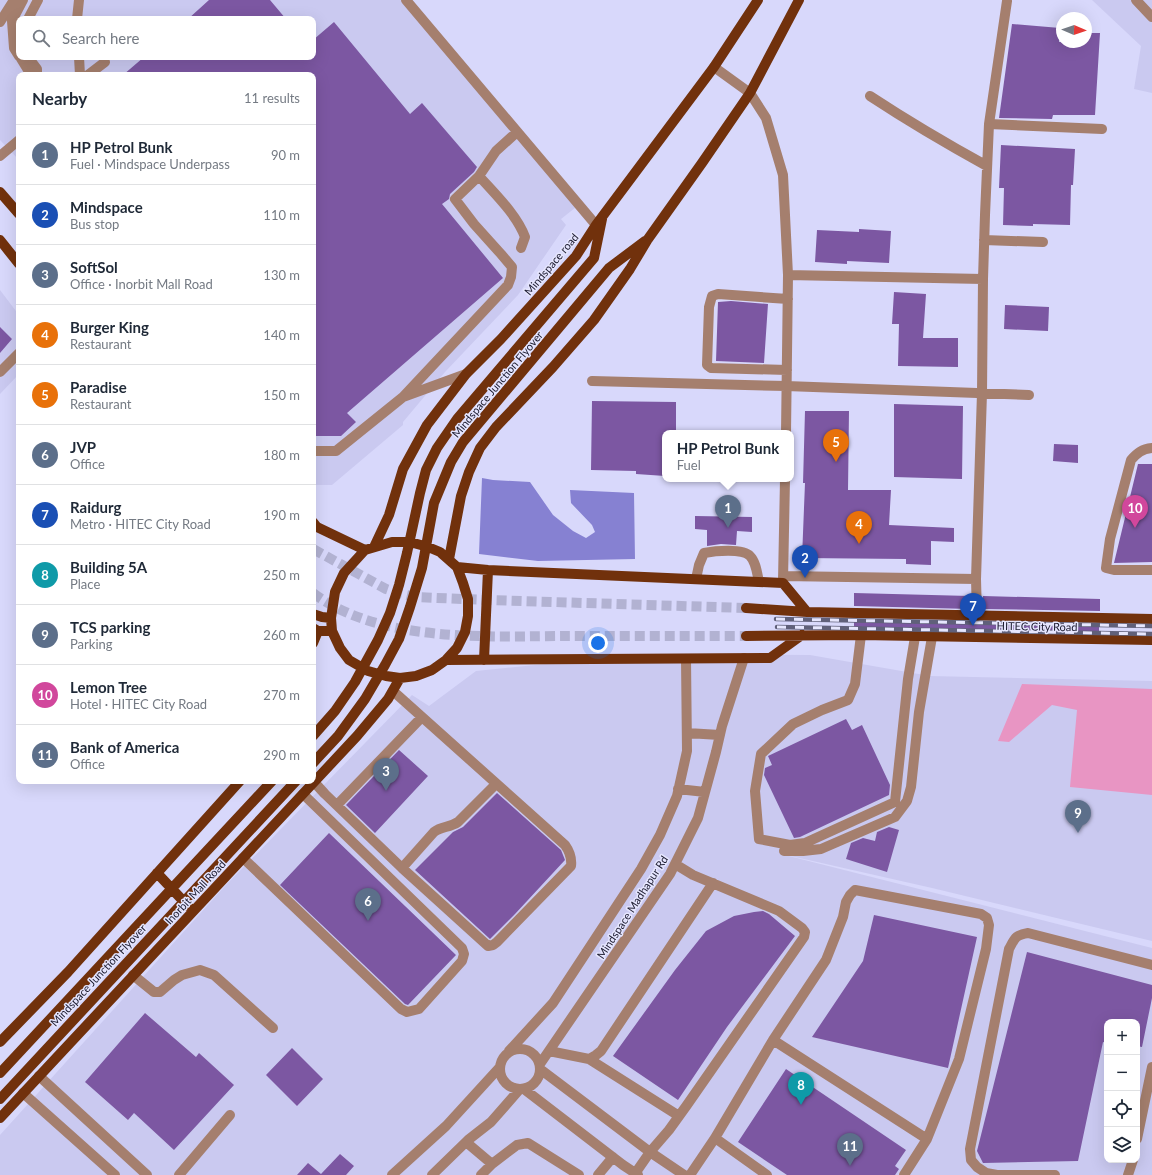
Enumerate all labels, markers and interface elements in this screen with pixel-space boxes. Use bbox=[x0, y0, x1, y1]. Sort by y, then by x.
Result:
north arrow bbox=[1056, 12, 1092, 48]
search box bbox=[16, 16, 316, 60]
icon: search bbox=[30, 27, 52, 49]
text: Search here bbox=[62, 29, 139, 47]
text: Nearby bbox=[32, 88, 87, 109]
text: 11 results bbox=[244, 90, 300, 106]
text: HP Petrol Bunk bbox=[70, 138, 173, 156]
text: 1 bbox=[41, 147, 49, 163]
text: 90 m bbox=[271, 147, 300, 163]
text: Fuel · Mindspace Underpass bbox=[70, 156, 230, 172]
text: Mindspace bbox=[70, 198, 143, 216]
text: 2 bbox=[41, 207, 49, 223]
text: 110 m bbox=[263, 207, 300, 223]
text: Bus stop bbox=[70, 216, 119, 232]
street label: Mindspace road bbox=[521, 230, 581, 298]
text: SoftSol bbox=[70, 258, 118, 276]
text: 3 bbox=[41, 267, 49, 283]
text: 130 m bbox=[263, 267, 300, 283]
text: Office · Inorbit Mall Road bbox=[70, 276, 213, 292]
text: Burger King bbox=[70, 318, 149, 336]
text: 4 bbox=[41, 327, 49, 343]
text: 140 m bbox=[263, 327, 300, 343]
street label: Mindspace Junction Flyover bbox=[449, 328, 545, 440]
text: Restaurant bbox=[70, 336, 132, 352]
text: Paradise bbox=[70, 378, 127, 396]
text: 5 bbox=[41, 387, 49, 403]
text: 150 m bbox=[263, 387, 300, 403]
text: Restaurant bbox=[70, 396, 132, 412]
pin: 5 bbox=[823, 429, 849, 462]
popup bbox=[662, 430, 794, 482]
text: JVP bbox=[70, 438, 96, 456]
text: HP Petrol Bunk bbox=[677, 439, 779, 457]
text: 6 bbox=[41, 447, 49, 463]
text: 180 m bbox=[263, 447, 300, 463]
text: Office bbox=[70, 456, 105, 472]
text: Fuel bbox=[677, 457, 701, 473]
pin: 1 bbox=[715, 495, 741, 528]
pin: 10 bbox=[1122, 495, 1148, 528]
text: Raidurg bbox=[70, 498, 121, 516]
text: 7 bbox=[41, 507, 49, 523]
text: 190 m bbox=[263, 507, 300, 523]
pin: 4 bbox=[846, 511, 872, 544]
text: Metro · HITEC City Road bbox=[70, 516, 211, 532]
pin: 2 bbox=[792, 545, 818, 578]
text: Building 5A bbox=[70, 558, 147, 576]
text: 8 bbox=[41, 567, 49, 583]
text: 250 m bbox=[263, 567, 300, 583]
text: Place bbox=[70, 576, 100, 592]
pin: 7 bbox=[960, 593, 986, 626]
text: TCS parking bbox=[70, 618, 150, 636]
street label: HITEC City Road bbox=[996, 619, 1078, 633]
text: 9 bbox=[41, 627, 49, 643]
text: 260 m bbox=[263, 627, 300, 643]
your location bbox=[588, 633, 608, 653]
text: Parking bbox=[70, 636, 113, 652]
text: Lemon Tree bbox=[70, 678, 147, 696]
text: 10 bbox=[37, 687, 53, 703]
text: 270 m bbox=[263, 687, 300, 703]
text: Hotel · HITEC City Road bbox=[70, 696, 207, 712]
text: Bank of America bbox=[70, 738, 179, 756]
text: 11 bbox=[37, 747, 53, 763]
text: 290 m bbox=[263, 747, 300, 763]
text: Office bbox=[70, 756, 105, 772]
pin: 3 bbox=[373, 758, 399, 791]
pin: 9 bbox=[1065, 800, 1091, 833]
street label: Mindspace Madhapur Rd bbox=[594, 853, 670, 961]
street label: Inorbit Mall Road bbox=[162, 857, 228, 927]
pin: 6 bbox=[355, 888, 381, 921]
street label: Mindspace Junction Flyover bbox=[47, 921, 149, 1029]
map controls bbox=[1104, 1019, 1140, 1163]
button: + bbox=[1104, 1019, 1140, 1055]
button: − bbox=[1104, 1055, 1140, 1091]
pin: 8 bbox=[788, 1072, 814, 1105]
button: locate bbox=[1104, 1091, 1140, 1127]
button: layers bbox=[1104, 1127, 1140, 1163]
pin: 11 bbox=[837, 1133, 863, 1166]

